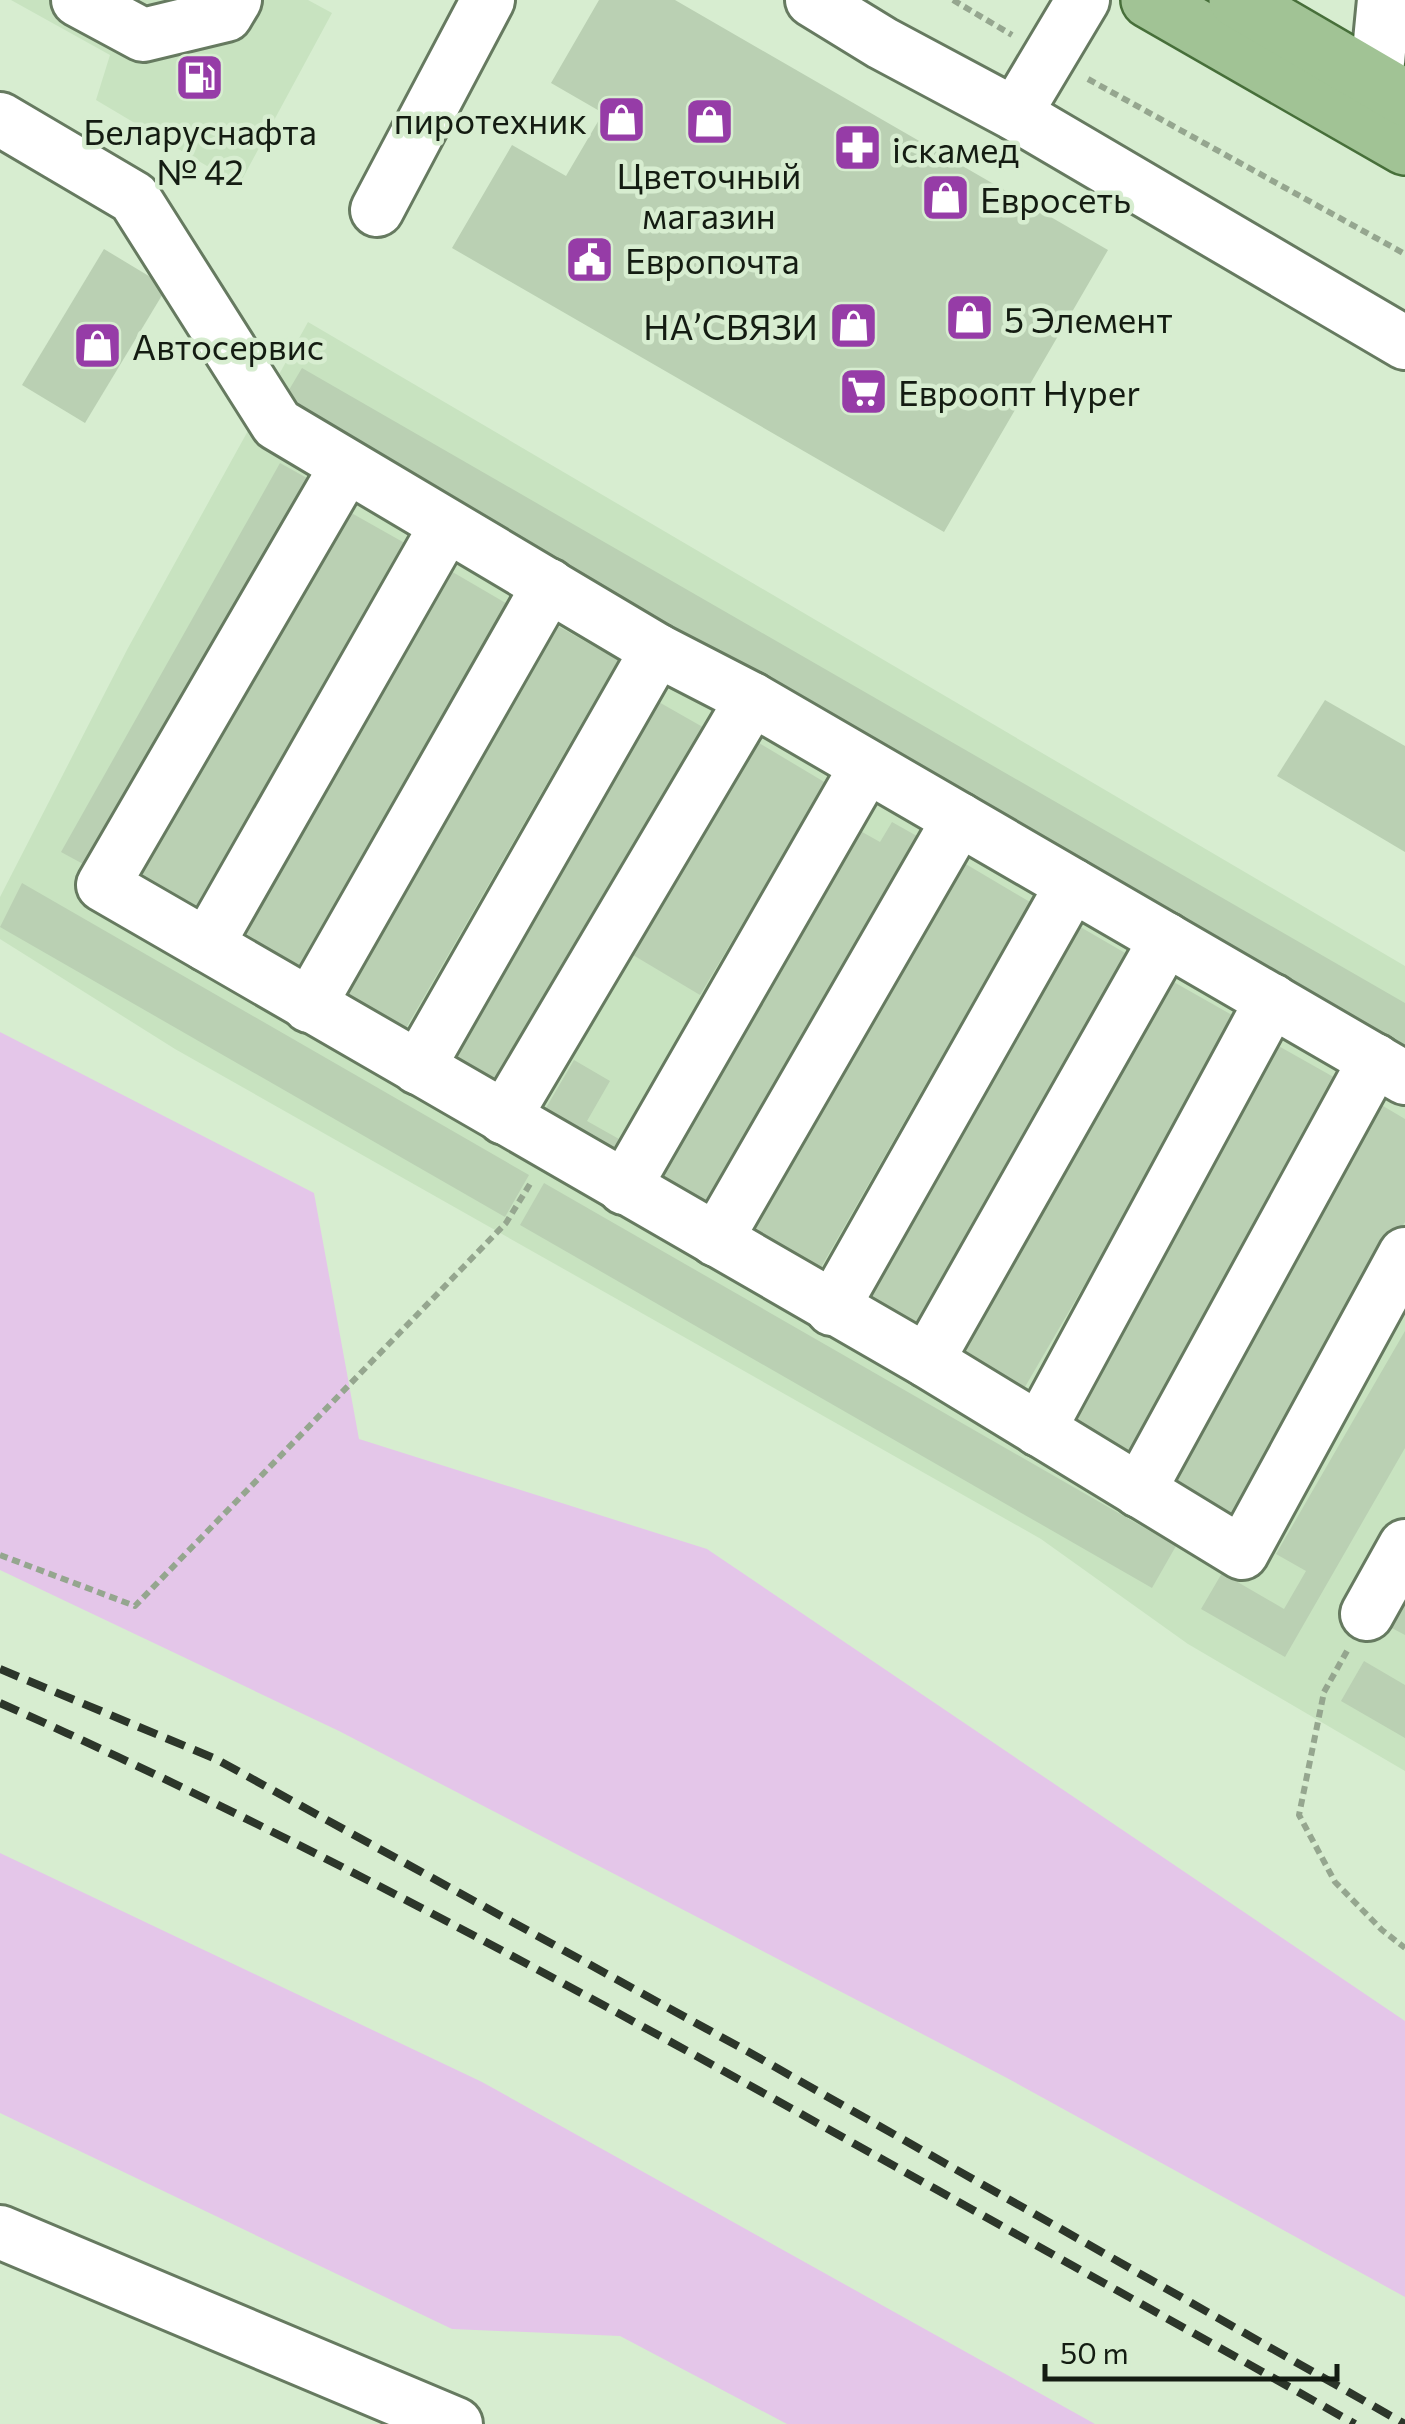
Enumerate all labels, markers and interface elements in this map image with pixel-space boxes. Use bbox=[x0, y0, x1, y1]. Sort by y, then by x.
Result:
fuel station icon: Беларуснафта № 42 bbox=[174, 52, 226, 104]
shop icon: пиротехник bbox=[596, 93, 648, 145]
shop icon: Цветочный магазин bbox=[683, 96, 735, 148]
place label: пиротехник bbox=[394, 98, 587, 141]
place label: Беларуснафта № 42 bbox=[83, 109, 317, 192]
pharmacy icon: іскамед bbox=[831, 122, 883, 174]
place label: іскамед bbox=[892, 127, 1019, 170]
place label: Цветочный магазин bbox=[617, 153, 801, 236]
shop icon: Евросеть bbox=[919, 172, 971, 224]
place label: Евросеть bbox=[980, 177, 1131, 220]
public building icon: Европочта bbox=[564, 233, 616, 285]
place label: Европочта bbox=[625, 238, 800, 281]
shop icon: 5 Элемент bbox=[943, 292, 995, 344]
place label: 5 Элемент bbox=[1004, 297, 1173, 340]
shop icon: НАʼСВЯЗИ bbox=[827, 299, 879, 351]
place label: НАʼСВЯЗИ bbox=[643, 304, 818, 347]
shop icon: Автосервис bbox=[71, 319, 123, 371]
place label: Автосервис bbox=[132, 324, 324, 367]
supermarket icon: Евроопт Hyper bbox=[837, 365, 889, 417]
place label: Евроопт Hyper bbox=[898, 370, 1140, 413]
scale bar bbox=[1045, 2319, 1338, 2381]
text: 50 m bbox=[1060, 2333, 1129, 2370]

